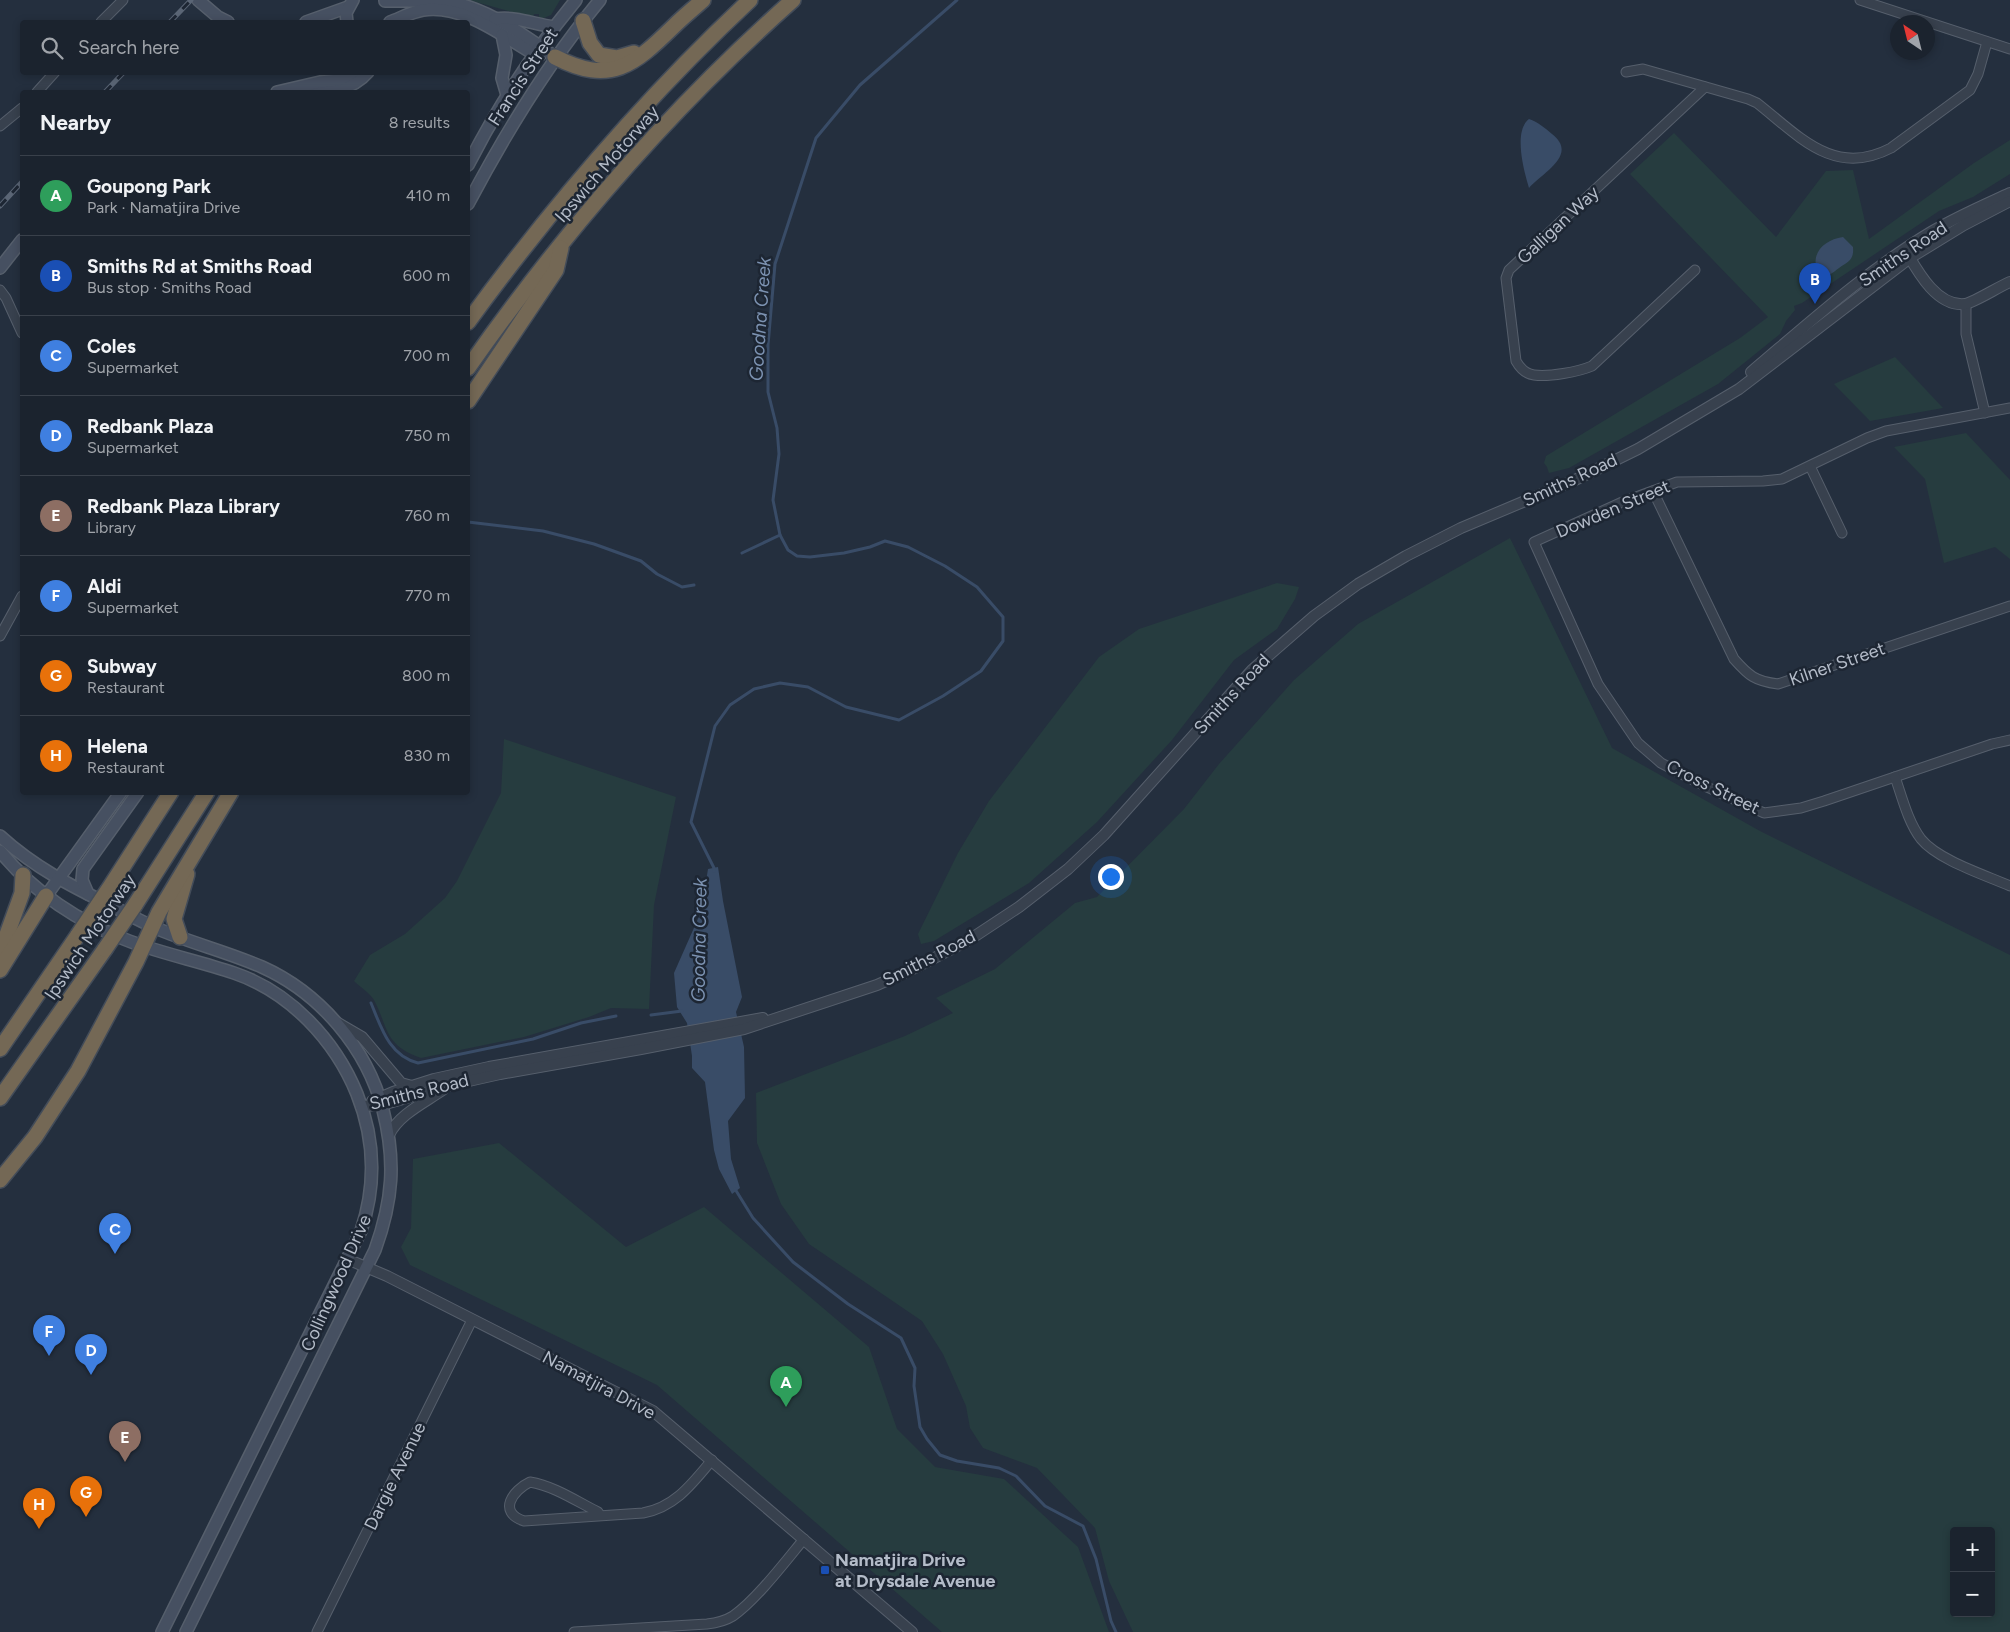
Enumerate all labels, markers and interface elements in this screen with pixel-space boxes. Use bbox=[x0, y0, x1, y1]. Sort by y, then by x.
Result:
north arrow bbox=[1890, 15, 1935, 60]
search box bbox=[20, 20, 470, 75]
street label: Francis Street bbox=[483, 24, 563, 130]
icon: search bbox=[38, 34, 66, 62]
text: Search here bbox=[78, 36, 180, 59]
street label: Ipswich Motorway bbox=[550, 101, 664, 227]
text: Nearby bbox=[40, 110, 111, 135]
text: 8 results bbox=[389, 113, 450, 132]
text: Goupong Park bbox=[87, 175, 211, 198]
street label: Galligan Way bbox=[1512, 181, 1604, 269]
text: A bbox=[50, 186, 62, 205]
text: 410 m bbox=[406, 186, 450, 205]
text: Park · Namatjira Drive bbox=[87, 198, 240, 217]
street label: Smiths Road bbox=[1855, 216, 1951, 292]
text: Smiths Rd at Smiths Road bbox=[87, 255, 312, 278]
water label: Goodna Creek bbox=[744, 255, 776, 382]
pin: B bbox=[1799, 263, 1831, 304]
text: B bbox=[51, 266, 61, 285]
text: 600 m bbox=[403, 266, 450, 285]
text: Bus stop · Smiths Road bbox=[87, 278, 252, 297]
text: Coles bbox=[87, 335, 136, 358]
text: C bbox=[50, 346, 62, 365]
text: 700 m bbox=[403, 346, 450, 365]
text: Supermarket bbox=[87, 358, 179, 377]
text: Redbank Plaza bbox=[87, 415, 214, 438]
text: D bbox=[50, 426, 62, 445]
text: 750 m bbox=[404, 426, 450, 445]
text: Supermarket bbox=[87, 438, 179, 457]
street label: Smiths Road bbox=[1519, 449, 1621, 511]
street label: Dowden Street bbox=[1553, 475, 1674, 543]
text: Redbank Plaza Library bbox=[87, 495, 280, 518]
text: E bbox=[51, 506, 61, 525]
text: 760 m bbox=[405, 506, 450, 525]
text: Library bbox=[87, 518, 136, 537]
text: Aldi bbox=[87, 575, 122, 598]
text: F bbox=[52, 586, 60, 605]
text: 770 m bbox=[405, 586, 450, 605]
text: Supermarket bbox=[87, 598, 179, 617]
street label: Kilner Street bbox=[1786, 637, 1888, 691]
street label: Smiths Road bbox=[1189, 649, 1275, 739]
text: Subway bbox=[87, 655, 157, 678]
text: G bbox=[50, 666, 62, 685]
text: 800 m bbox=[402, 666, 450, 685]
text: Restaurant bbox=[87, 678, 165, 697]
text: Helena bbox=[87, 735, 148, 758]
text: H bbox=[50, 746, 62, 765]
text: 830 m bbox=[404, 746, 450, 765]
street label: Cross Street bbox=[1663, 755, 1763, 819]
text: Restaurant bbox=[87, 758, 165, 777]
your location bbox=[1098, 864, 1124, 890]
street label: Ipswich Motorway bbox=[40, 869, 141, 1004]
water label: Goodna Creek bbox=[686, 877, 712, 1002]
street label: Smiths Road bbox=[879, 925, 979, 991]
street label: Smiths Road bbox=[367, 1069, 471, 1115]
street label: Collingwood Drive bbox=[296, 1211, 376, 1355]
pin: C bbox=[99, 1213, 131, 1254]
pin: F bbox=[33, 1315, 65, 1356]
pin: D bbox=[75, 1334, 107, 1375]
street label: Namatjira Drive bbox=[539, 1346, 659, 1424]
pin: A bbox=[770, 1366, 802, 1407]
street label: Dargie Avenue bbox=[359, 1418, 431, 1534]
pin: E bbox=[109, 1421, 141, 1462]
pin: G bbox=[70, 1476, 102, 1517]
pin: H bbox=[23, 1488, 55, 1529]
map controls bbox=[1950, 1527, 1995, 1617]
button: + bbox=[1950, 1527, 1995, 1572]
place label: Namatjira Drive at Drysdale Avenue bbox=[835, 1549, 996, 1592]
marker: Namatjira Drive at Drysdale Avenue bbox=[819, 1564, 831, 1576]
button: − bbox=[1950, 1572, 1995, 1617]

